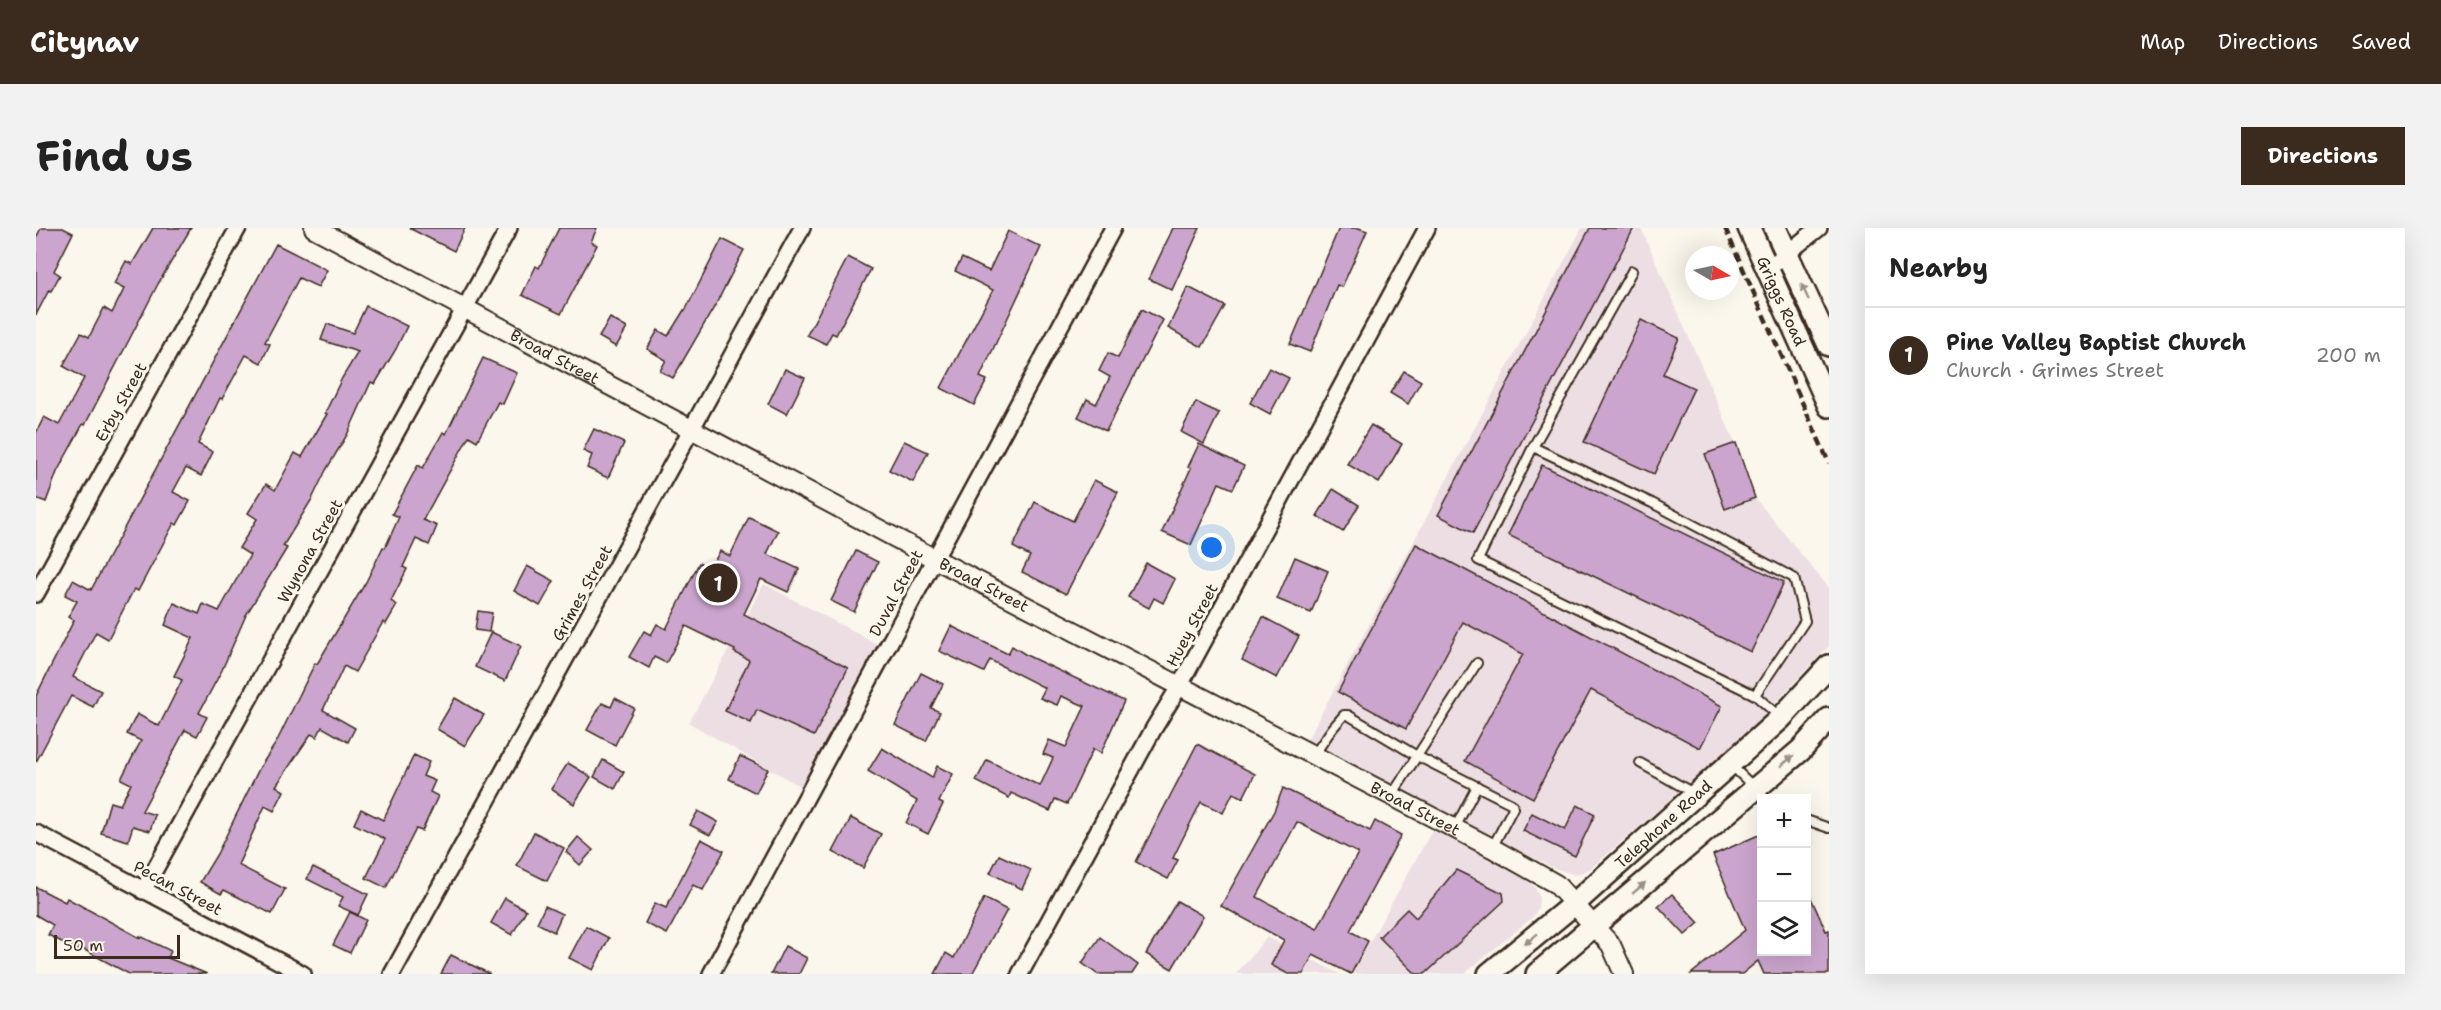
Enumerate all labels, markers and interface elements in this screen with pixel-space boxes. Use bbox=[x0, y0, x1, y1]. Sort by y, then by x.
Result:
text: Citynav bbox=[30, 23, 139, 61]
text: Map bbox=[2140, 28, 2185, 56]
text: Directions bbox=[2218, 28, 2318, 56]
text: Saved bbox=[2351, 28, 2411, 56]
button: Directions bbox=[2241, 127, 2405, 185]
text: Find us bbox=[36, 128, 193, 184]
north arrow bbox=[1685, 246, 1739, 300]
text: Nearby bbox=[1889, 250, 1988, 285]
street label: Griggs Road bbox=[1752, 253, 1811, 349]
one-way arrow bbox=[1800, 283, 1809, 300]
street label: Broad Street bbox=[507, 324, 603, 389]
text: Pine Valley Baptist Church bbox=[1946, 328, 2246, 357]
text: 1 bbox=[1904, 342, 1913, 368]
text: 200 m bbox=[2316, 342, 2381, 368]
text: Church · Grimes Street bbox=[1946, 357, 2164, 383]
street label: Erby Street bbox=[91, 359, 151, 445]
street label: Wynona Street bbox=[273, 495, 347, 607]
your location bbox=[1197, 533, 1226, 562]
street label: Grimes Street bbox=[547, 541, 617, 645]
street label: Duval Street bbox=[864, 546, 928, 640]
street label: Broad Street bbox=[936, 553, 1033, 616]
pin: 1 bbox=[698, 560, 738, 606]
street label: Huey Street bbox=[1161, 580, 1223, 670]
one-way arrow bbox=[1779, 755, 1794, 768]
street label: Telephone Road bbox=[1610, 775, 1716, 873]
street label: Broad Street bbox=[1367, 776, 1464, 840]
map controls bbox=[1757, 794, 1811, 956]
button: + bbox=[1757, 794, 1811, 848]
button: − bbox=[1757, 848, 1811, 902]
street label: Pecan Street bbox=[130, 856, 226, 920]
one-way arrow bbox=[1631, 882, 1646, 895]
button: layers bbox=[1757, 902, 1811, 956]
scale bar bbox=[54, 932, 180, 960]
one-way arrow bbox=[1524, 932, 1539, 944]
text: 50 m bbox=[63, 935, 103, 956]

